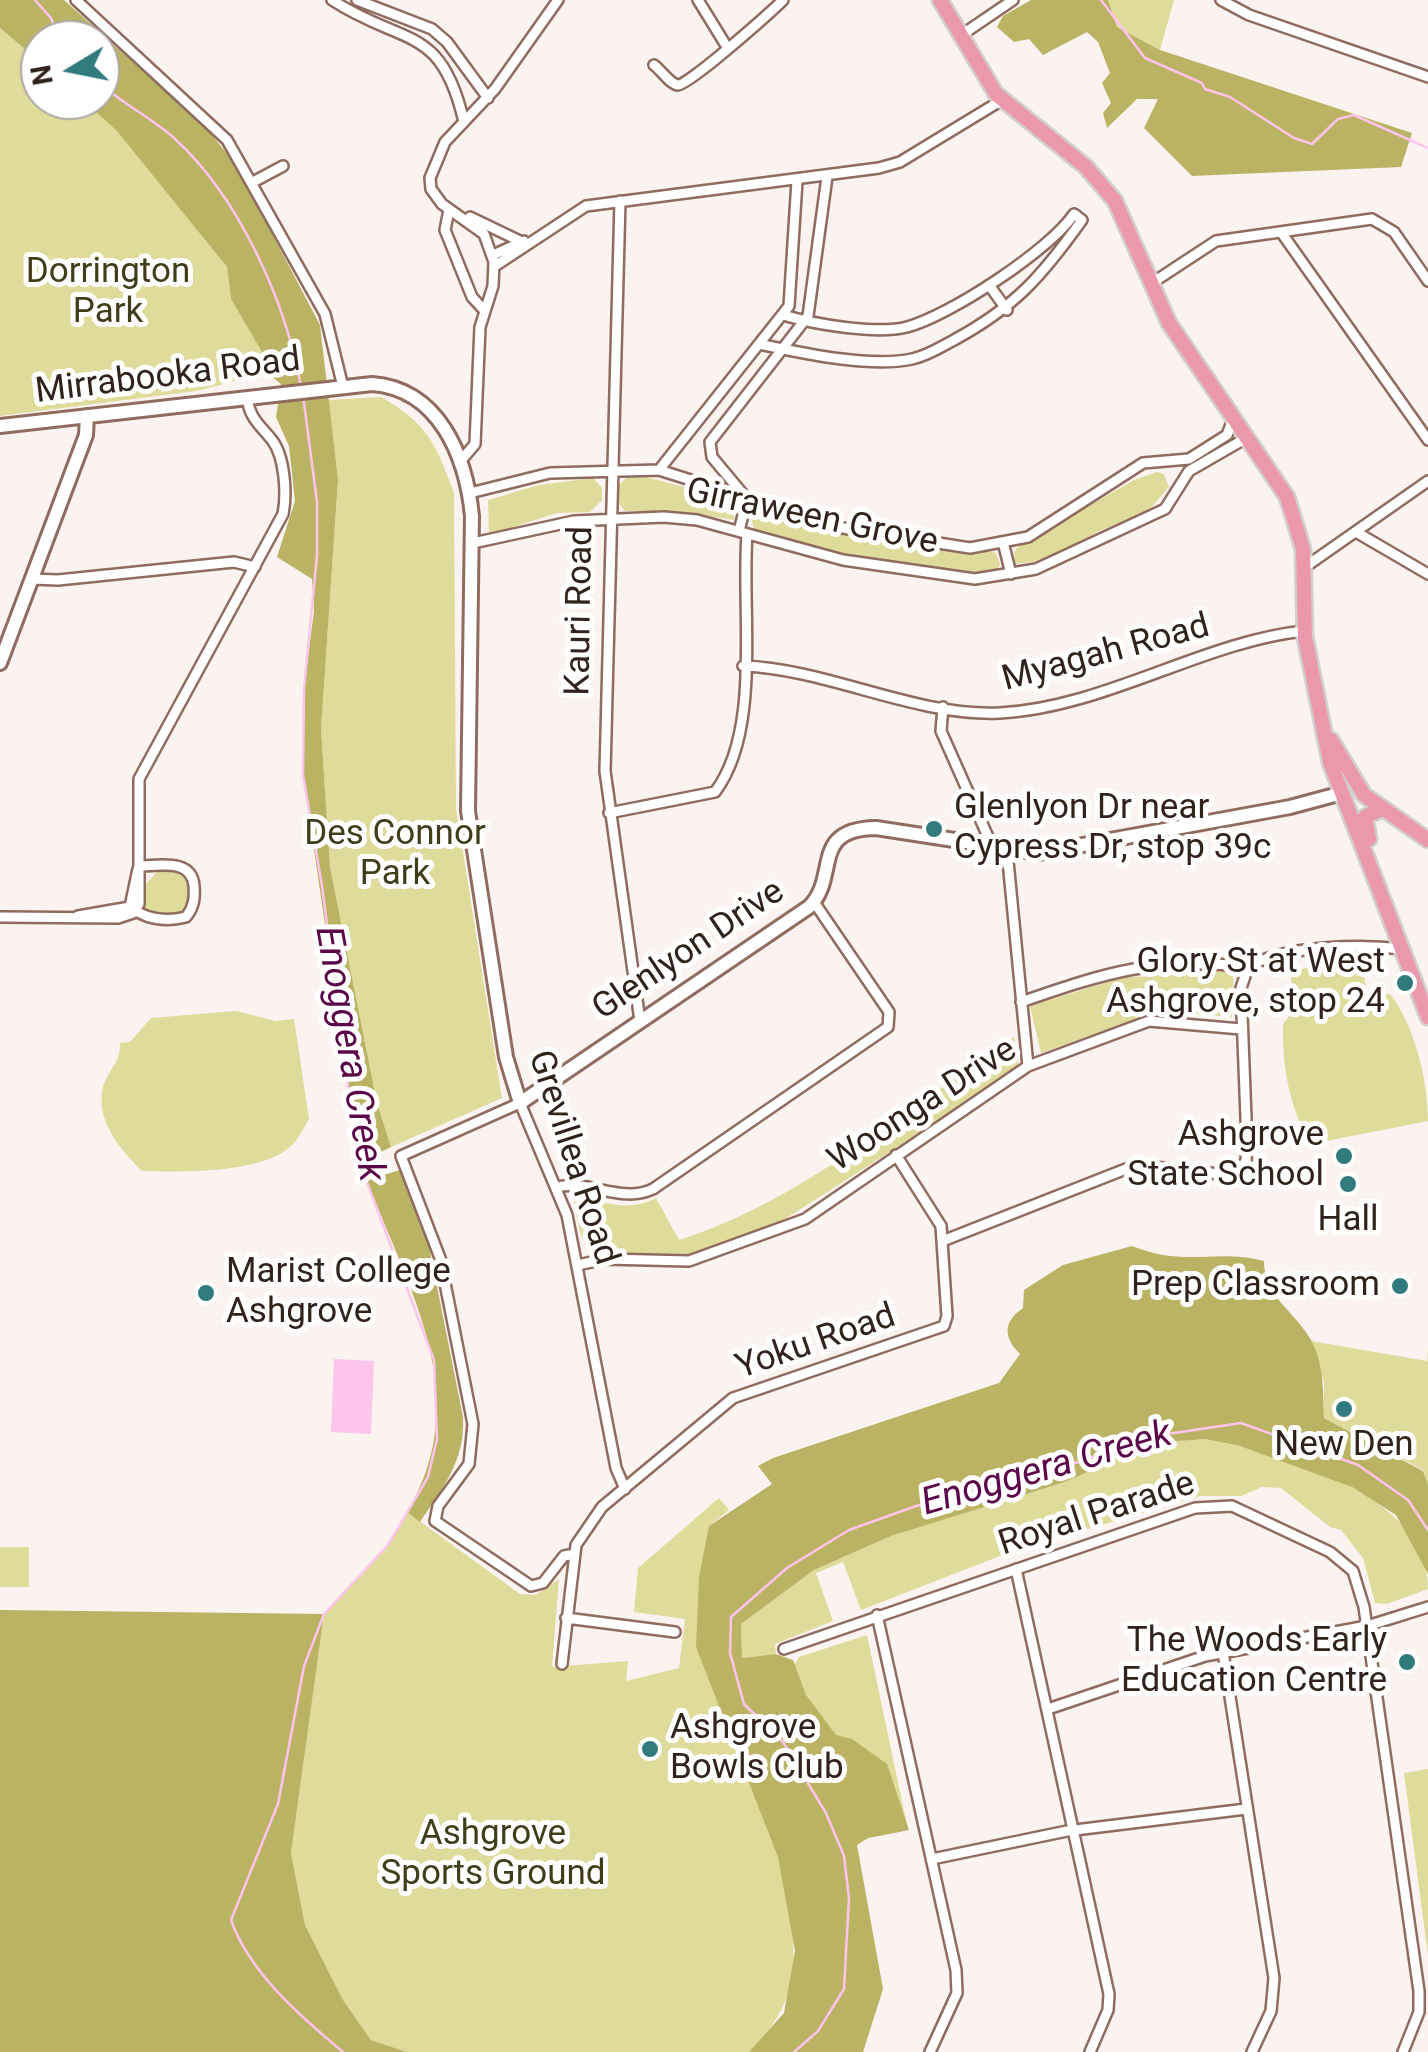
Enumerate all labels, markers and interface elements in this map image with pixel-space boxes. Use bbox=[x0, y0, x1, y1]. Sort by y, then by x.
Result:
north arrow bbox=[20, 20, 120, 120]
text: N bbox=[24, 62, 60, 88]
park label: Dorrington Park bbox=[26, 252, 190, 334]
street label: Mirrabooka Road bbox=[33, 340, 303, 414]
street label: Girraween Grove bbox=[682, 471, 942, 565]
street label: Kauri Road bbox=[559, 526, 603, 696]
street label: Myagah Road bbox=[998, 606, 1214, 702]
place label: Glenlyon Dr near Cypress Dr, stop 39c bbox=[954, 788, 1271, 870]
park label: Des Connor Park bbox=[304, 814, 486, 896]
marker: Glenlyon Dr near Cypress Dr, stop 39c bbox=[923, 818, 945, 840]
street label: Glenlyon Drive bbox=[585, 872, 793, 1030]
water label: Enoggera Creek bbox=[303, 923, 393, 1185]
place label: Glory St at West Ashgrove, stop 24 bbox=[1106, 942, 1385, 1024]
marker: Glory St at West Ashgrove, stop 24 bbox=[1394, 972, 1416, 994]
street label: Woonga Drive bbox=[821, 1030, 1025, 1182]
street label: Grevillea Road bbox=[518, 1046, 626, 1270]
place label: Ashgrove State School bbox=[1127, 1115, 1324, 1197]
marker: Ashgrove State School bbox=[1333, 1145, 1355, 1167]
marker: Hall bbox=[1337, 1173, 1359, 1195]
place label: Hall bbox=[1317, 1200, 1379, 1242]
place label: Marist College Ashgrove bbox=[226, 1252, 451, 1334]
place label: Prep Classroom bbox=[1131, 1265, 1380, 1307]
marker: Prep Classroom bbox=[1389, 1275, 1411, 1297]
marker: Marist College Ashgrove bbox=[195, 1282, 217, 1304]
street label: Yoku Road bbox=[731, 1296, 901, 1390]
marker: New Den bbox=[1333, 1398, 1355, 1420]
water label: Enoggera Creek bbox=[917, 1412, 1177, 1528]
place label: New Den bbox=[1274, 1425, 1414, 1467]
street label: Royal Parade bbox=[994, 1464, 1200, 1566]
place label: The Woods Early Education Centre bbox=[1121, 1621, 1387, 1703]
marker: The Woods Early Education Centre bbox=[1396, 1651, 1418, 1673]
place label: Ashgrove Bowls Club bbox=[670, 1708, 844, 1790]
marker: Ashgrove Bowls Club bbox=[639, 1738, 661, 1760]
park label: Ashgrove Sports Ground bbox=[381, 1814, 605, 1896]

